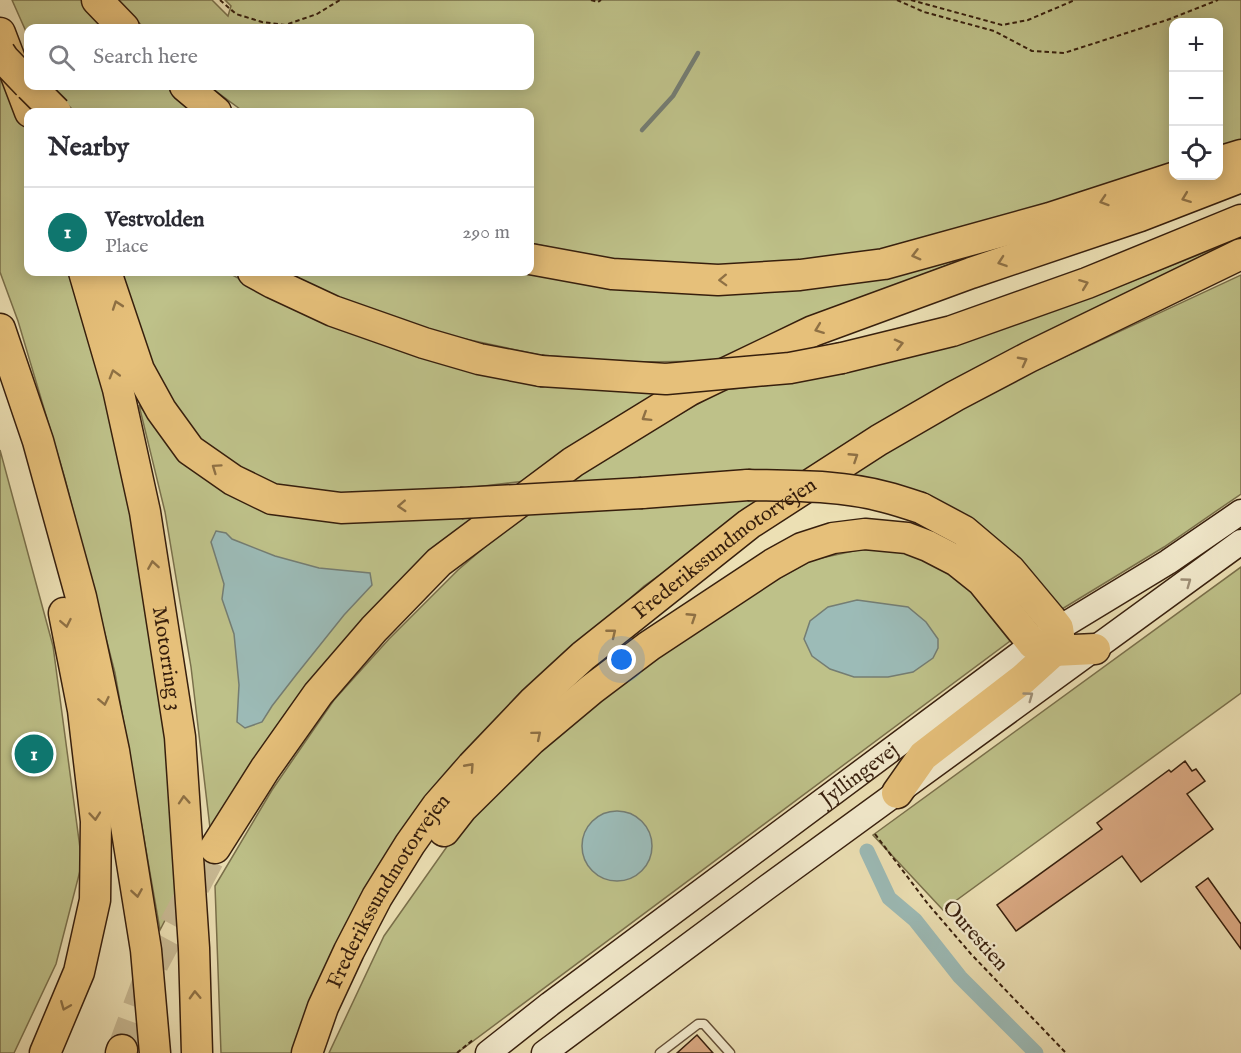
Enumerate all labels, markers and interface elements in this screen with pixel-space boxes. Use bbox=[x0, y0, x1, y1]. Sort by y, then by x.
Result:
map controls bbox=[1169, 18, 1223, 180]
button: + bbox=[1169, 18, 1223, 72]
search box bbox=[24, 24, 534, 90]
icon: search bbox=[45, 41, 78, 74]
text: Search here bbox=[93, 43, 198, 71]
button: − bbox=[1169, 72, 1223, 126]
button: locate bbox=[1169, 126, 1223, 180]
text: Nearby bbox=[48, 131, 129, 164]
one-way arrow bbox=[1182, 190, 1192, 203]
one-way arrow bbox=[1099, 193, 1109, 206]
text: Vestvolden bbox=[105, 206, 204, 234]
text: 1 bbox=[64, 220, 71, 245]
text: 290 m bbox=[462, 220, 510, 245]
text: Place bbox=[105, 234, 148, 259]
one-way arrow bbox=[911, 248, 922, 260]
one-way arrow bbox=[997, 255, 1008, 267]
one-way arrow bbox=[719, 273, 728, 286]
one-way arrow bbox=[1078, 278, 1089, 291]
one-way arrow bbox=[112, 301, 125, 311]
one-way arrow bbox=[814, 322, 825, 334]
one-way arrow bbox=[894, 339, 904, 352]
one-way arrow bbox=[1017, 356, 1028, 368]
one-way arrow bbox=[109, 369, 121, 380]
one-way arrow bbox=[642, 410, 652, 422]
one-way arrow bbox=[847, 453, 858, 464]
one-way arrow bbox=[212, 464, 223, 475]
street label: Frederikssundmotorvejen bbox=[628, 472, 822, 626]
one-way arrow bbox=[398, 499, 407, 512]
one-way arrow bbox=[148, 560, 160, 570]
one-way arrow bbox=[1181, 578, 1192, 589]
street label: Motorring 3 bbox=[145, 605, 188, 713]
one-way arrow bbox=[686, 614, 697, 625]
one-way arrow bbox=[59, 618, 72, 628]
one-way arrow bbox=[605, 630, 616, 641]
your location bbox=[607, 645, 636, 674]
one-way arrow bbox=[1023, 692, 1034, 703]
one-way arrow bbox=[97, 696, 110, 706]
one-way arrow bbox=[530, 731, 541, 742]
pin: 1 bbox=[15, 732, 54, 777]
street label: Jyllingevej bbox=[813, 737, 904, 814]
one-way arrow bbox=[463, 764, 474, 774]
street label: Frederikssundmotorvejen bbox=[321, 788, 457, 993]
one-way arrow bbox=[178, 795, 191, 804]
one-way arrow bbox=[88, 811, 101, 820]
one-way arrow bbox=[131, 889, 143, 898]
street label: Ourestien bbox=[936, 895, 1014, 977]
one-way arrow bbox=[189, 990, 202, 999]
one-way arrow bbox=[60, 1000, 72, 1011]

